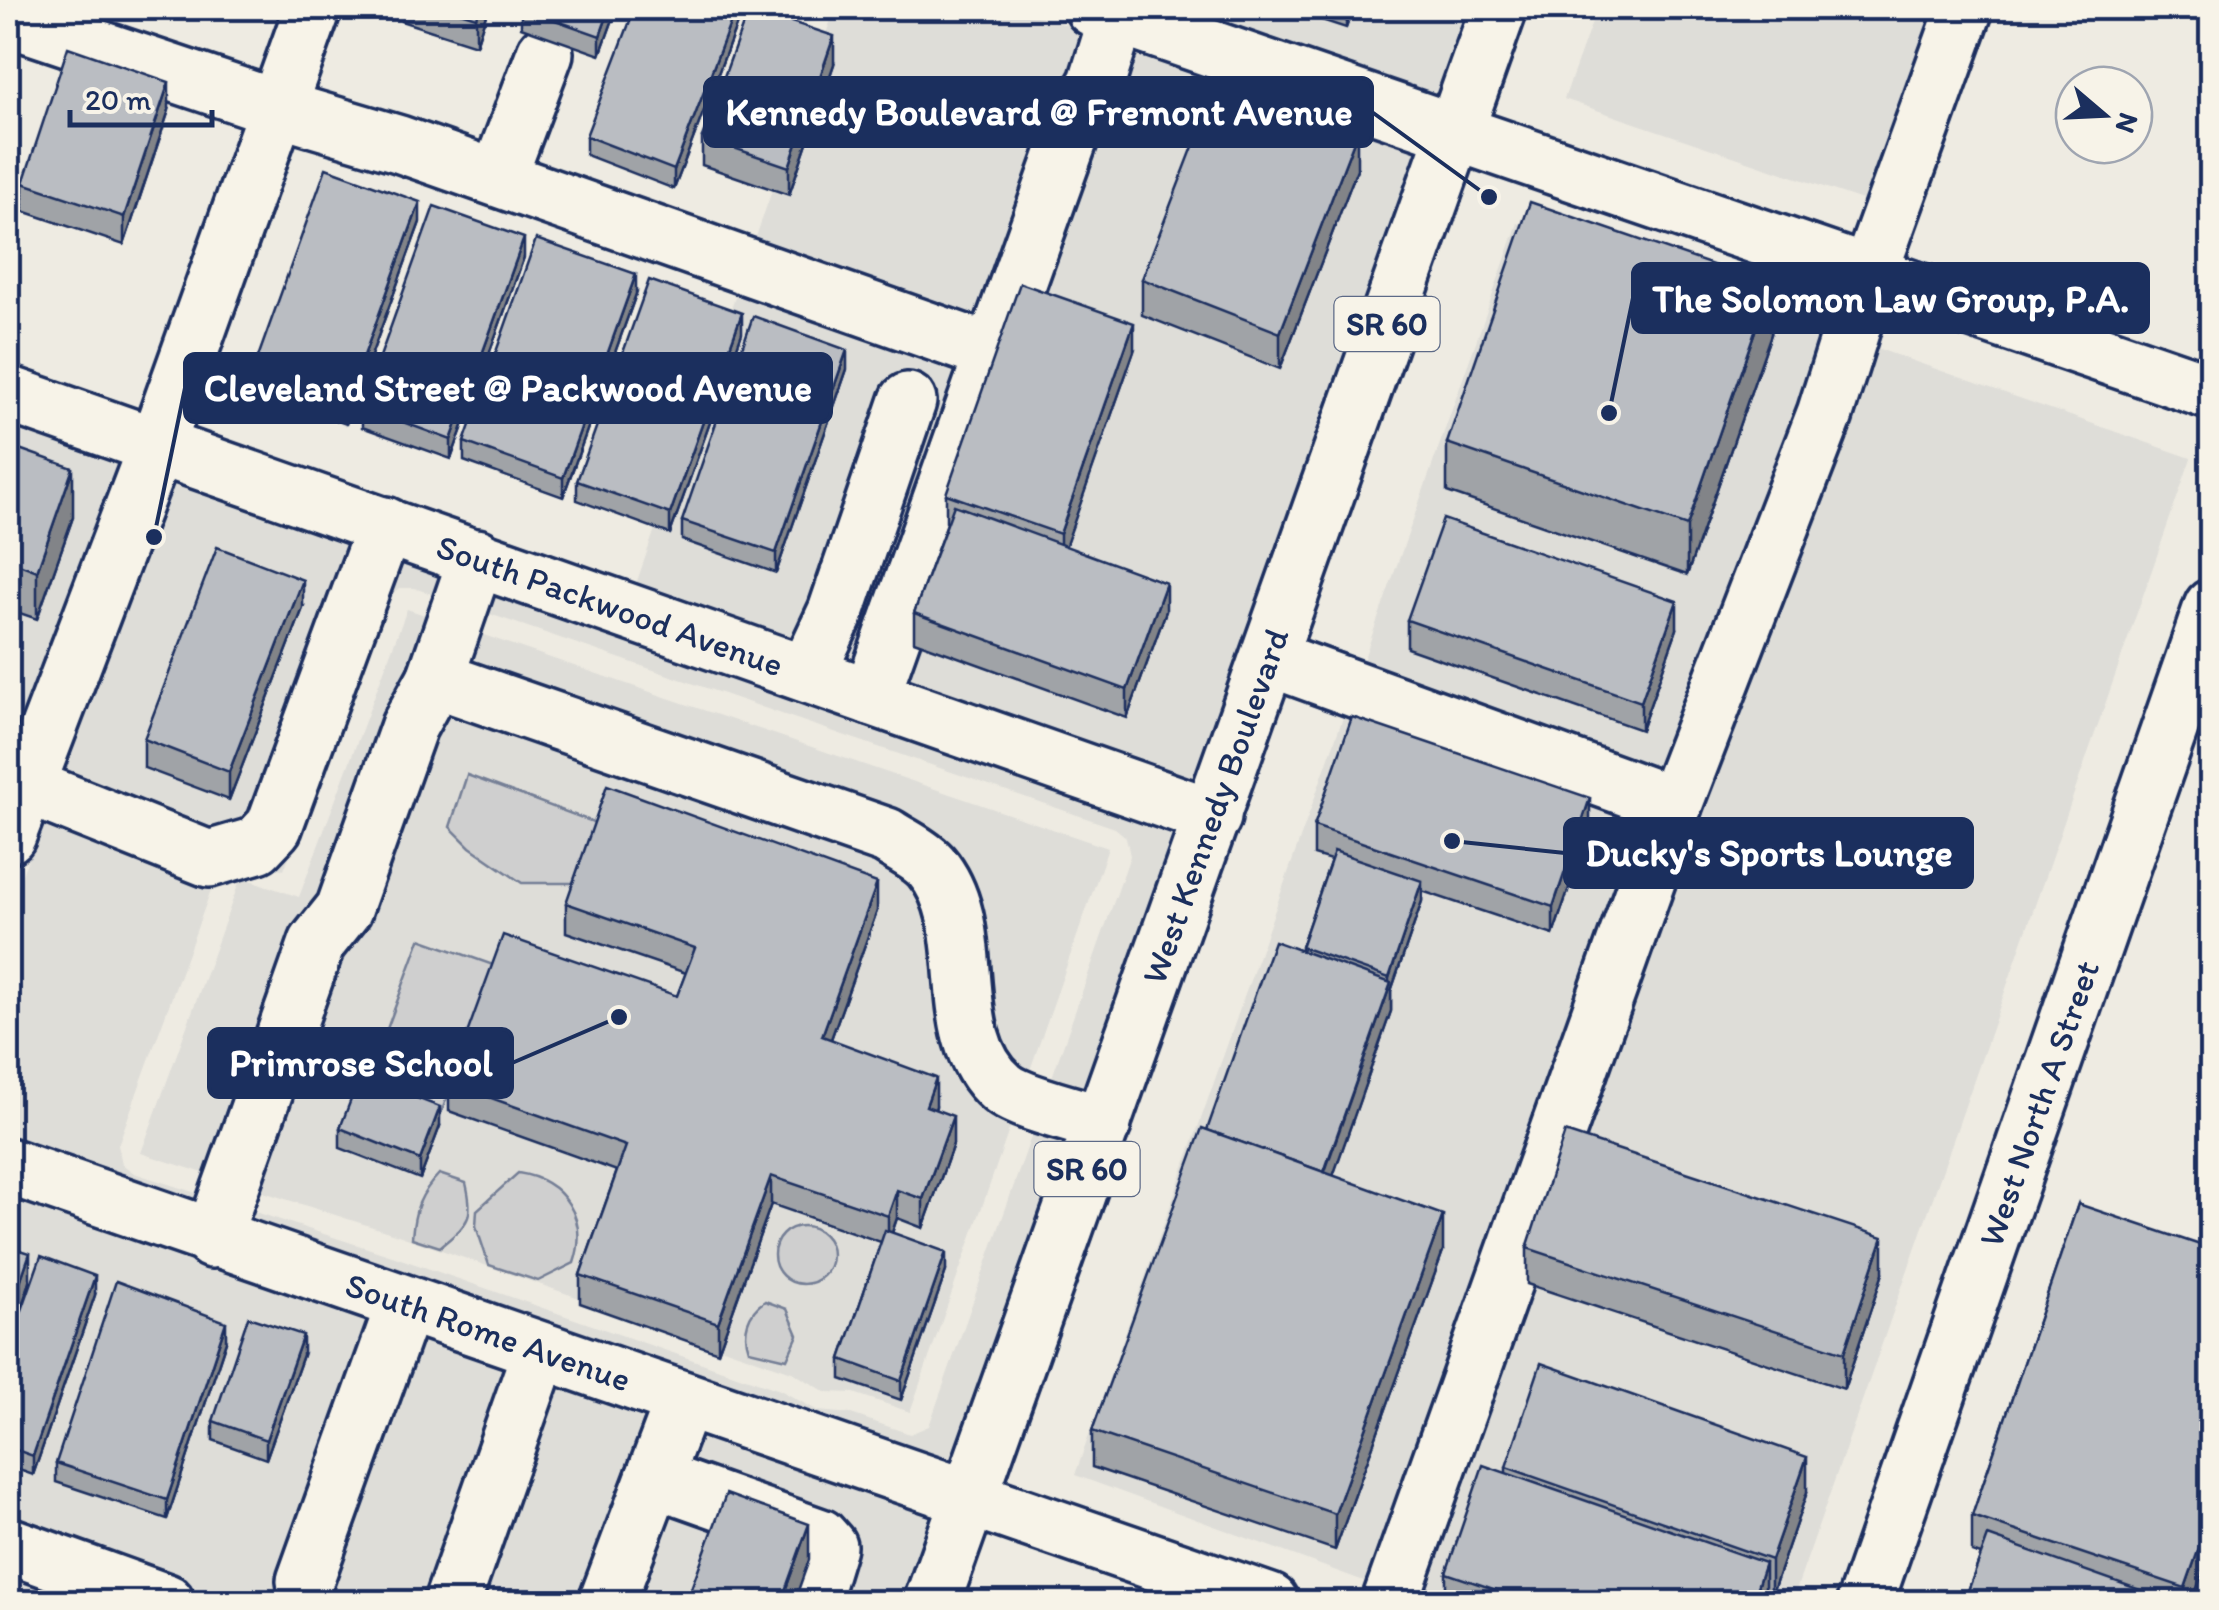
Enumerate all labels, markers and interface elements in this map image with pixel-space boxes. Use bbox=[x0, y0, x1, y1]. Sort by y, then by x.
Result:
scale bar bbox=[70, 65, 212, 127]
north arrow bbox=[2054, 65, 2154, 165]
callout: Kennedy Boulevard @ Fremont Avenue bbox=[705, 78, 1372, 146]
text: 20 m bbox=[85, 81, 151, 118]
text: Kennedy Boulevard @ Fremont Avenue bbox=[725, 89, 1353, 135]
text: N bbox=[2108, 109, 2147, 138]
callout: The Solomon Law Group, P.A. bbox=[1633, 264, 2148, 332]
text: The Solomon Law Group, P.A. bbox=[1652, 276, 2129, 322]
road number: SR 60 bbox=[1334, 297, 1440, 351]
callout: Cleveland Street @ Packwood Avenue bbox=[185, 354, 831, 422]
text: Cleveland Street @ Packwood Avenue bbox=[204, 365, 812, 411]
street label: South Packwood Avenue bbox=[431, 525, 789, 686]
street label: West Kennedy Boulevard bbox=[1133, 622, 1298, 989]
callout: Ducky's Sports Lounge bbox=[1565, 819, 1972, 887]
text: Ducky's Sports Lounge bbox=[1585, 830, 1953, 876]
street label: West North A Street bbox=[1970, 955, 2108, 1252]
callout: Primrose School bbox=[209, 1029, 512, 1097]
text: Primrose School bbox=[229, 1040, 493, 1086]
road number: SR 60 bbox=[1034, 1142, 1140, 1196]
street label: South Rome Avenue bbox=[340, 1263, 636, 1401]

